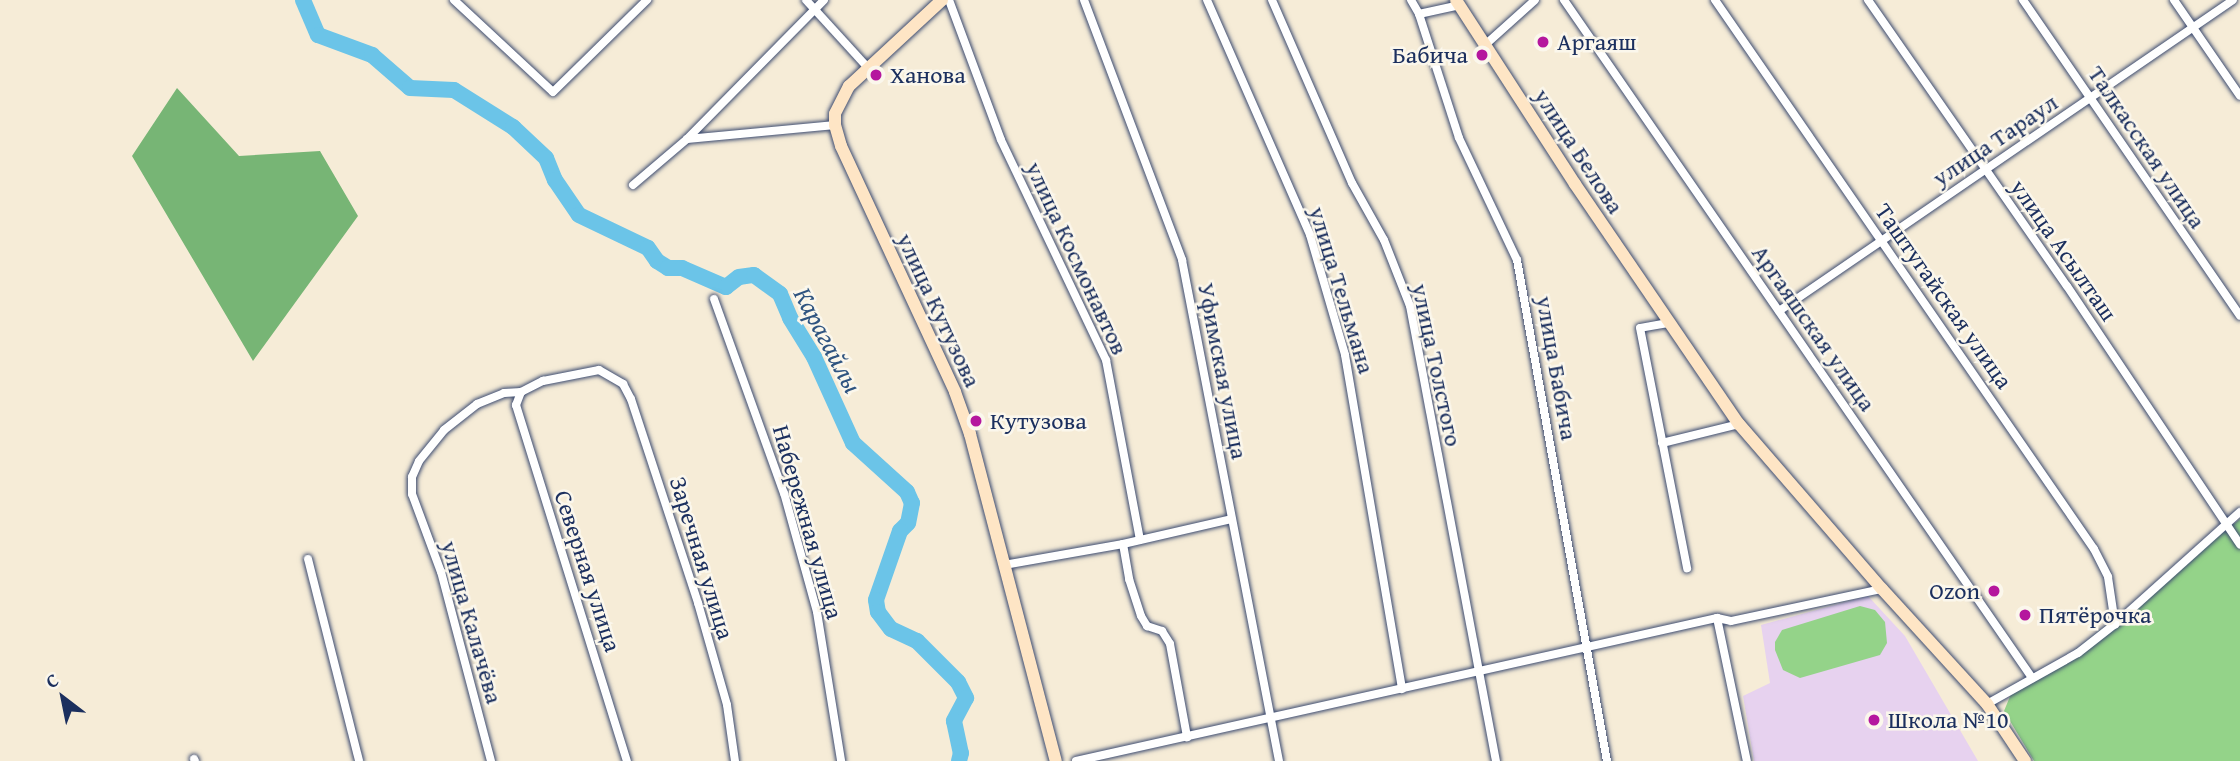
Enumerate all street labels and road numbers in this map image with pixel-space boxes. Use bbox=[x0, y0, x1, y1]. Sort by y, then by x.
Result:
street label: Талкасская улица bbox=[2082, 60, 2212, 234]
street label: улица Белова bbox=[1528, 83, 1630, 219]
street label: улица Тараул bbox=[1927, 88, 2063, 192]
street label: улица Космонавтов bbox=[1020, 157, 1134, 359]
street label: улица Асылташ bbox=[2004, 174, 2124, 326]
street label: Таштугайская улица bbox=[1869, 198, 2019, 394]
street label: улица Тельмана bbox=[1303, 203, 1381, 377]
street label: улица Кутузова bbox=[891, 228, 987, 392]
street label: Аргаяшская улица bbox=[1746, 239, 1882, 417]
street label: Уфимская улица bbox=[1192, 280, 1254, 462]
street label: улица Толстого bbox=[1406, 281, 1468, 449]
street label: улица Бабича bbox=[1530, 294, 1584, 442]
street label: Набережная улица bbox=[767, 422, 849, 622]
street label: Заречная улица bbox=[664, 473, 740, 643]
street label: Северная улица bbox=[548, 487, 628, 655]
street label: улица Калачёва bbox=[435, 537, 509, 707]

